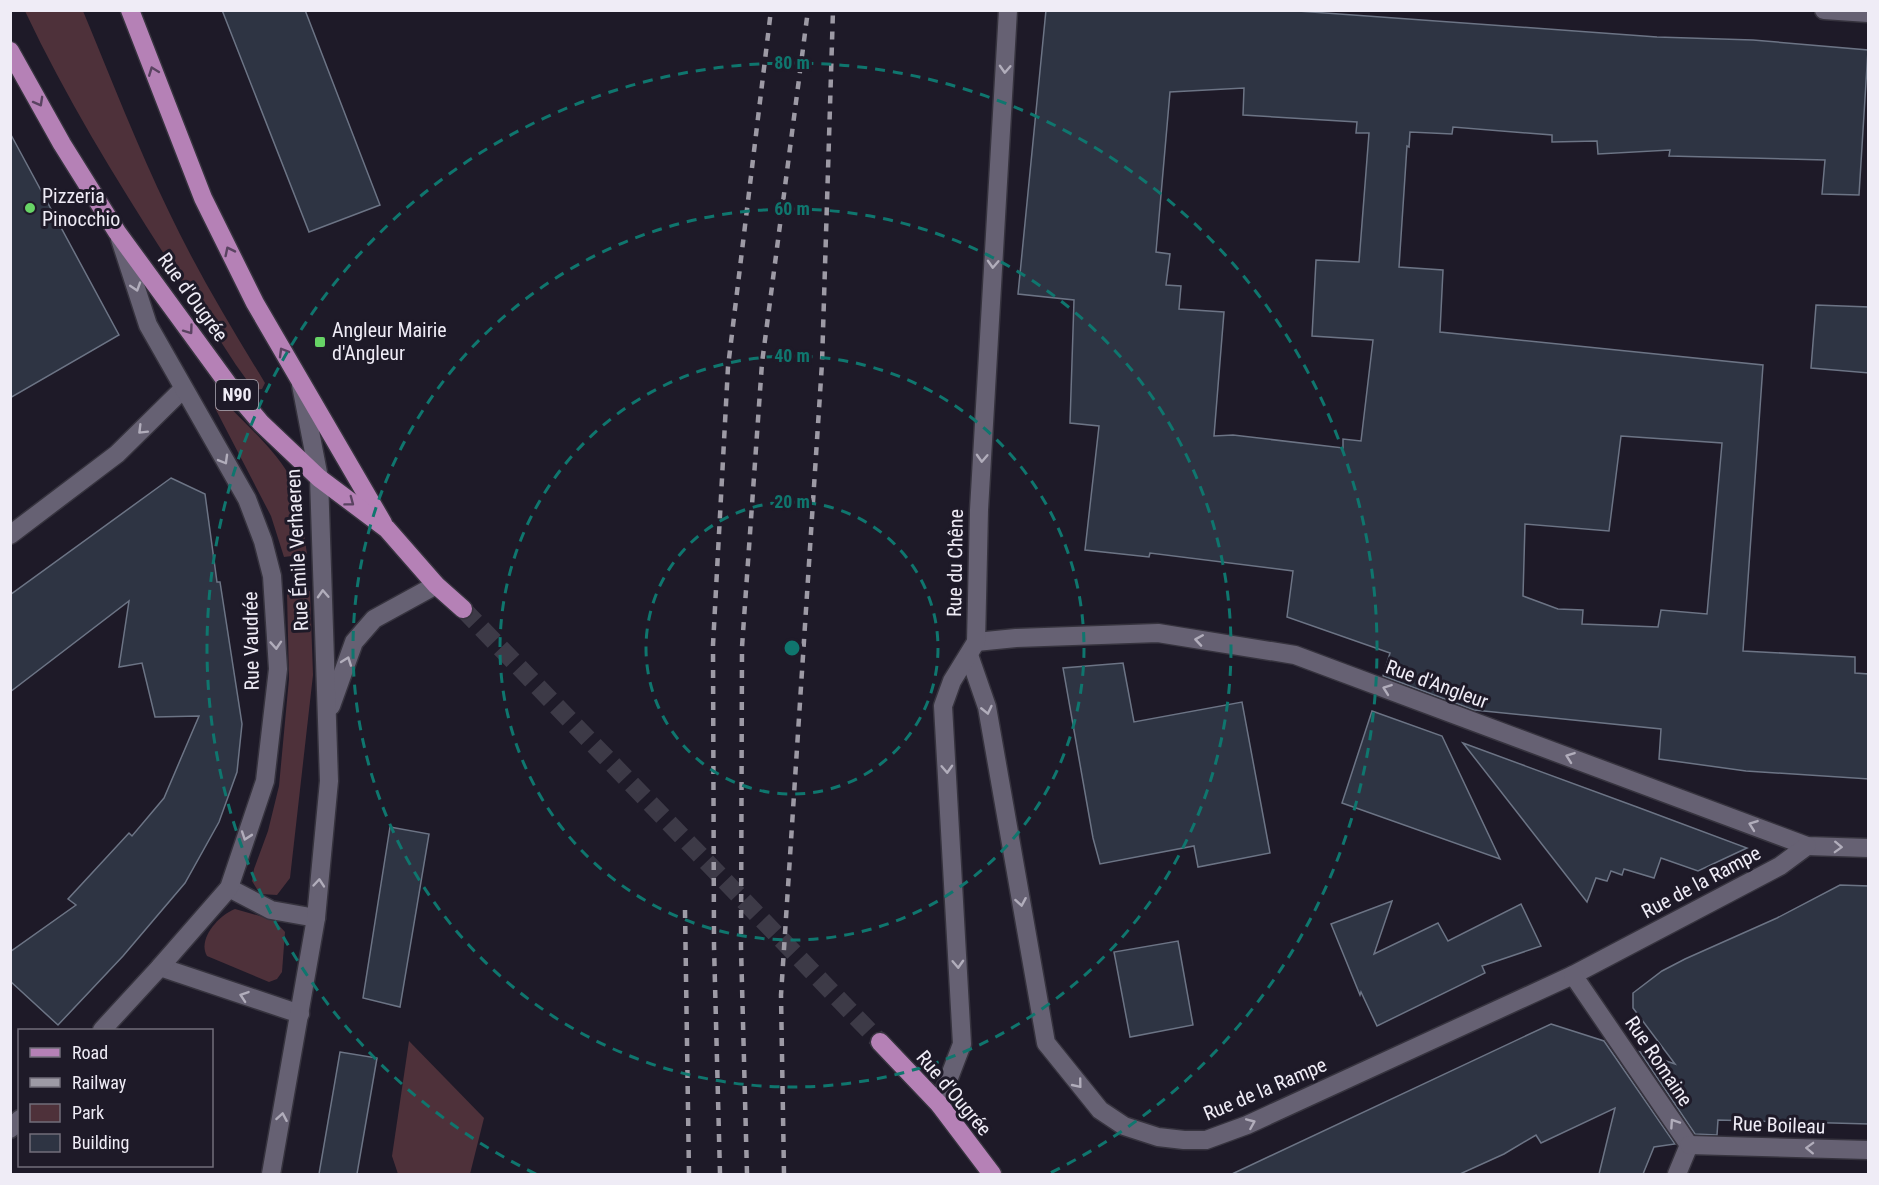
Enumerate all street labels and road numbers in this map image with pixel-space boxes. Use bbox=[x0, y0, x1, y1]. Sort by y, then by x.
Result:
street label: Rue d'Ougrée bbox=[153, 248, 233, 346]
road number: N90 bbox=[216, 380, 258, 410]
street label: Rue Émile Verhaeren bbox=[281, 468, 313, 632]
street label: Rue du Chêne bbox=[942, 509, 968, 617]
street label: Rue Vaudrée bbox=[238, 591, 264, 691]
street label: Rue d'Angleur bbox=[1382, 654, 1492, 714]
street label: Rue de la Rampe bbox=[1637, 841, 1765, 923]
street label: Rue Romaine bbox=[1620, 1012, 1698, 1110]
street label: Rue d'Ougrée bbox=[911, 1045, 997, 1141]
street label: Rue de la Rampe bbox=[1200, 1052, 1330, 1126]
street label: Rue Boileau bbox=[1732, 1111, 1826, 1139]

